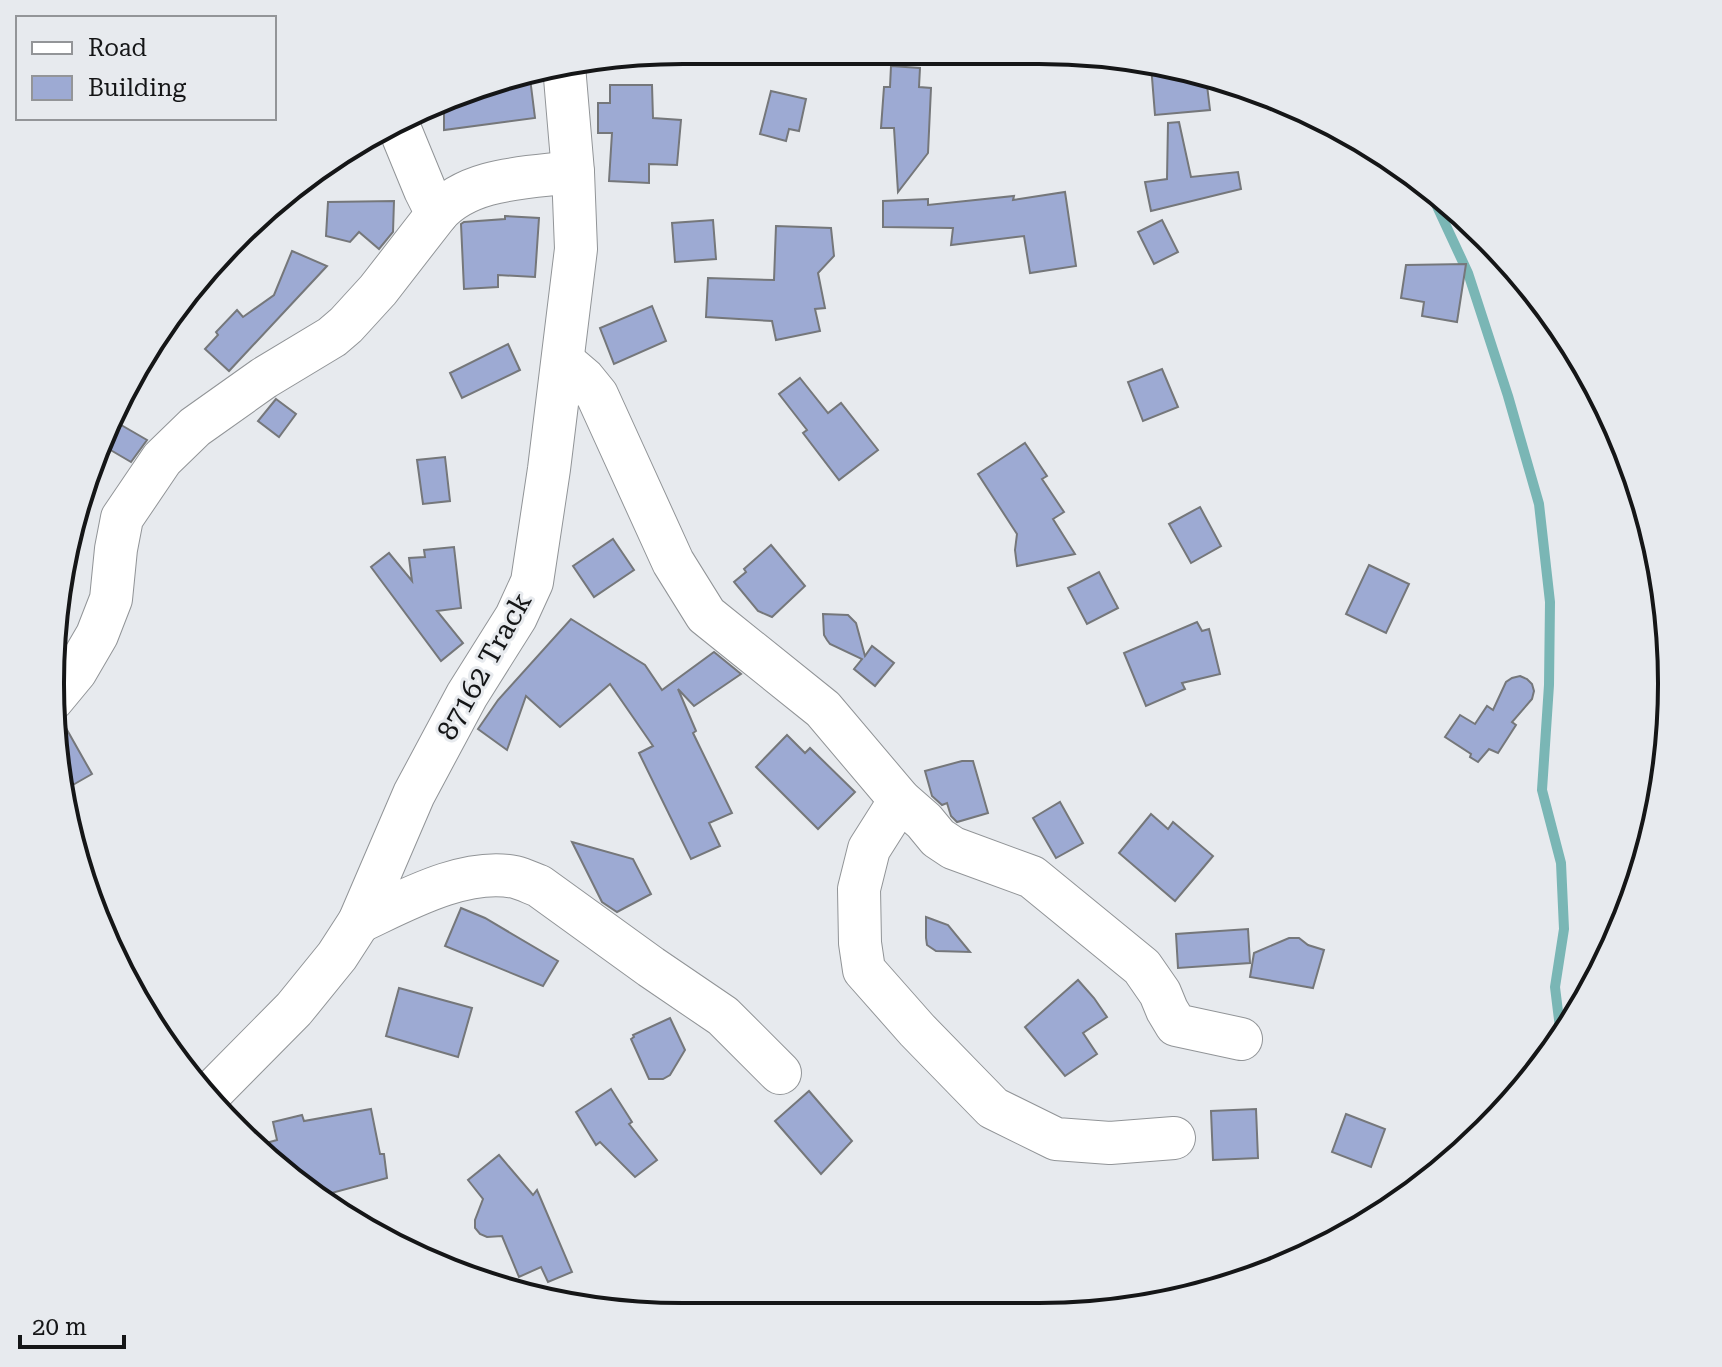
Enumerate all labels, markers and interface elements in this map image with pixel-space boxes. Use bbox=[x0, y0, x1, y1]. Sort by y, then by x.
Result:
legend bbox=[16, 16, 276, 120]
text: Road bbox=[88, 34, 147, 62]
text: Building bbox=[88, 74, 186, 102]
street label: 87162 Track bbox=[430, 587, 539, 746]
scale bar bbox=[20, 1299, 124, 1349]
text: 20 m bbox=[32, 1313, 87, 1341]

